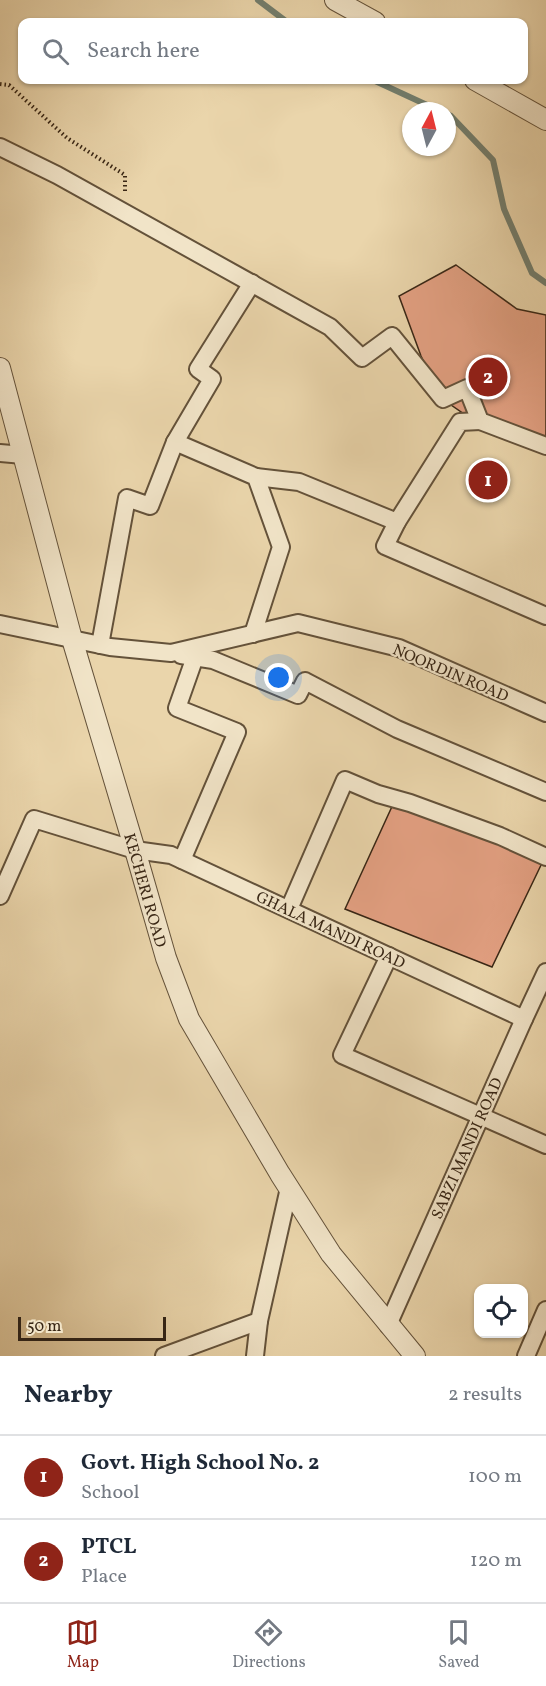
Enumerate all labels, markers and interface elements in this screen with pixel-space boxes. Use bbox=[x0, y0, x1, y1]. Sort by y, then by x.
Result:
search box bbox=[18, 18, 528, 84]
icon: search bbox=[39, 35, 72, 68]
text: Search here bbox=[87, 36, 200, 67]
north arrow bbox=[402, 102, 456, 156]
pin: 2 bbox=[468, 354, 508, 400]
pin: 1 bbox=[468, 458, 508, 502]
street label: NOORDIN ROAD bbox=[389, 640, 512, 708]
your location bbox=[264, 663, 293, 692]
street label: KECHERI ROAD bbox=[117, 831, 171, 950]
street label: GHALA MANDI ROAD bbox=[252, 887, 409, 975]
street label: SABZI MANDI ROAD bbox=[427, 1074, 509, 1223]
map controls bbox=[474, 1284, 528, 1338]
button: locate bbox=[474, 1284, 528, 1338]
scale bar bbox=[18, 1314, 166, 1342]
text: 50 m bbox=[27, 1316, 61, 1338]
text: Nearby bbox=[24, 1377, 113, 1413]
text: 2 results bbox=[448, 1381, 522, 1409]
text: Govt. High School No. 2 bbox=[81, 1448, 320, 1479]
text: 1 bbox=[39, 1463, 48, 1491]
text: 100 m bbox=[468, 1463, 522, 1491]
text: School bbox=[81, 1479, 139, 1507]
text: PTCL bbox=[81, 1532, 137, 1563]
text: 2 bbox=[38, 1547, 49, 1575]
text: 120 m bbox=[470, 1547, 522, 1575]
text: Place bbox=[81, 1563, 127, 1591]
tab: Map bbox=[66, 1616, 99, 1674]
tab: Directions bbox=[232, 1616, 306, 1674]
tab: Saved bbox=[438, 1616, 480, 1674]

